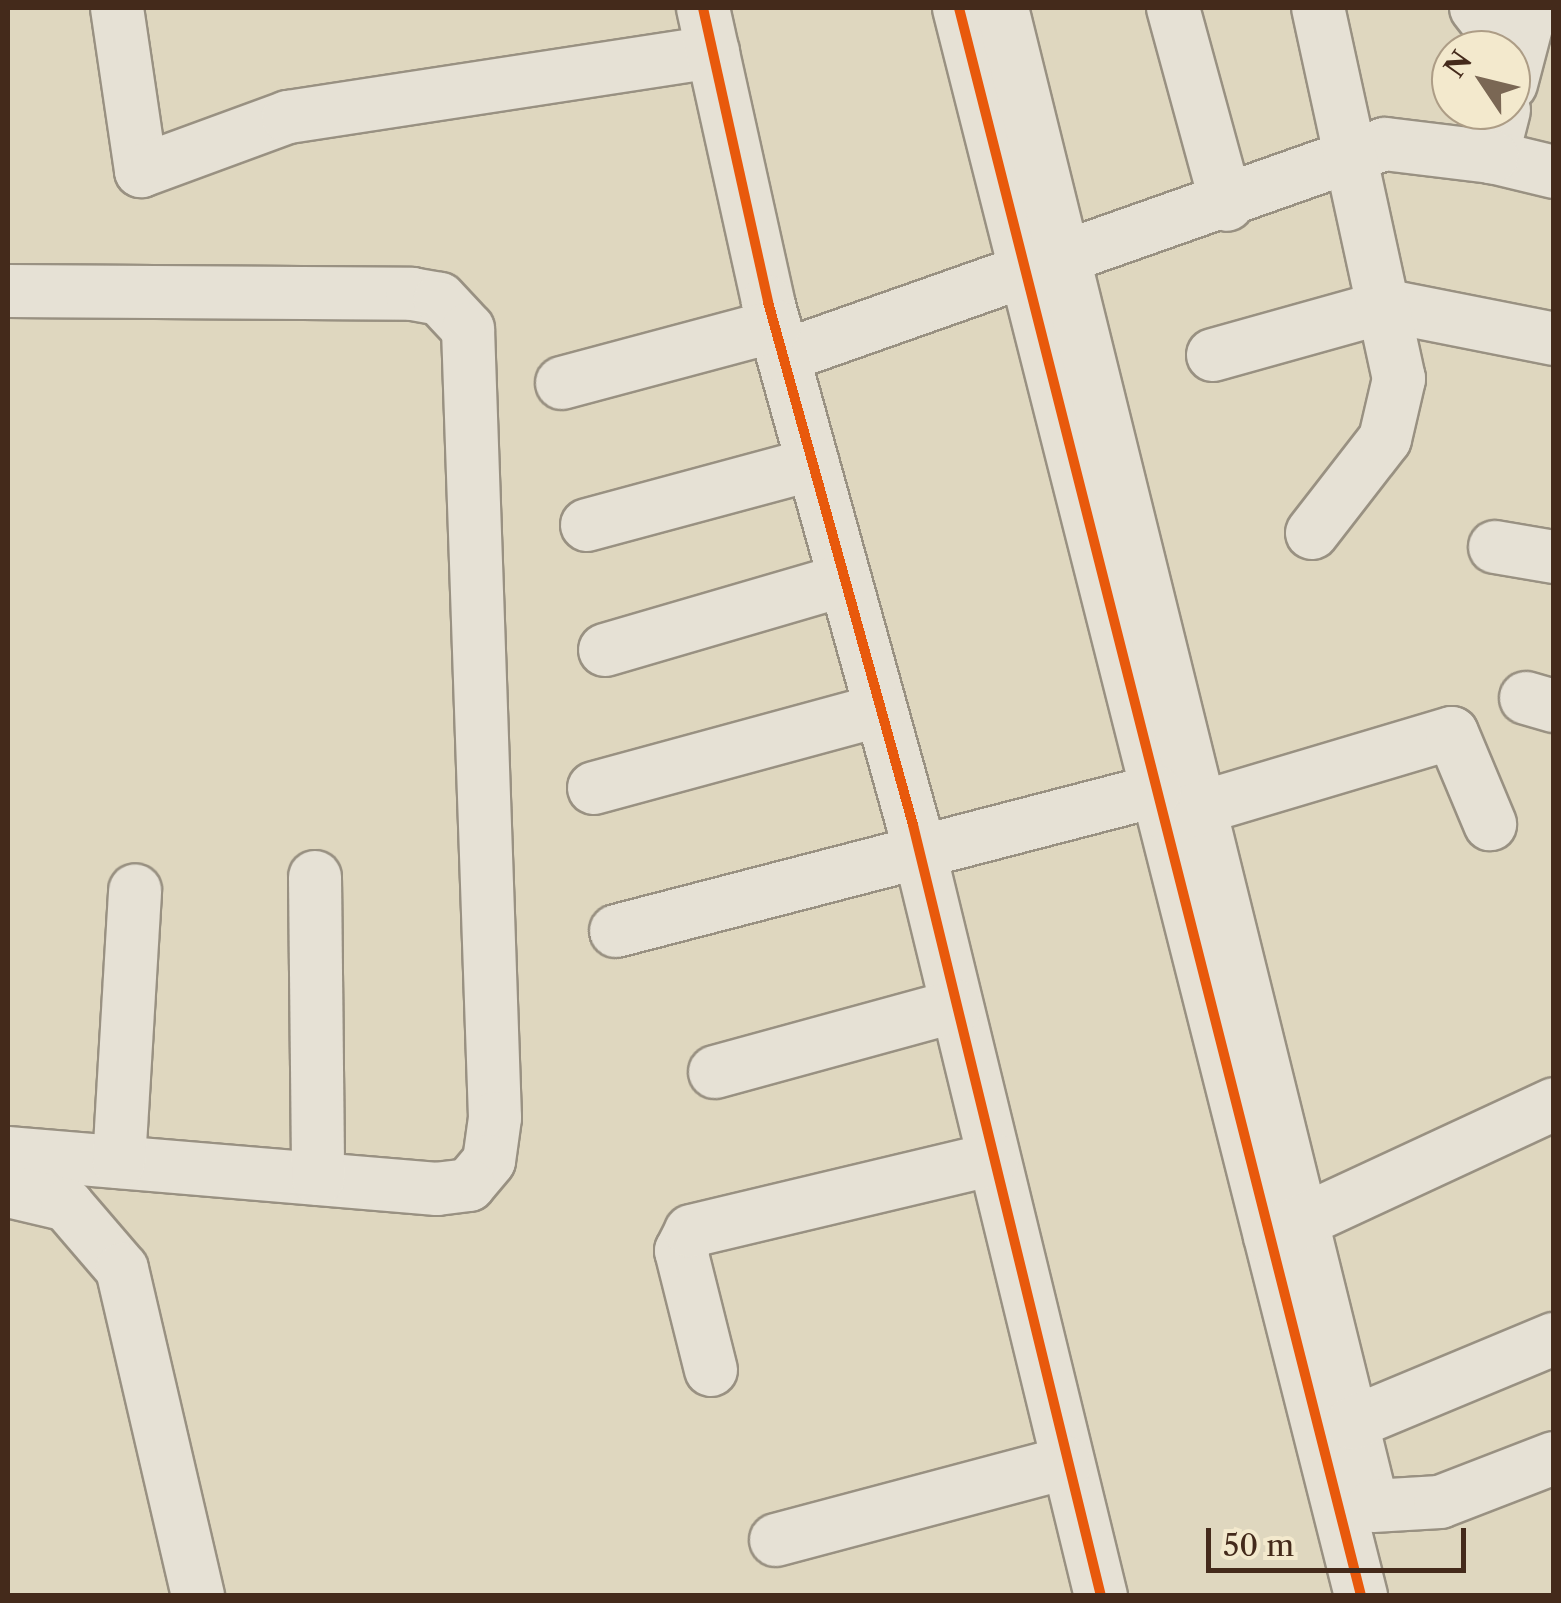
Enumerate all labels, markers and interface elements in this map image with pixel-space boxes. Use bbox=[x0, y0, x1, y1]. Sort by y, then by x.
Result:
north arrow bbox=[1431, 30, 1531, 130]
text: N bbox=[1437, 44, 1479, 84]
scale bar bbox=[1211, 1508, 1471, 1570]
text: 50 m bbox=[1223, 1527, 1294, 1564]

